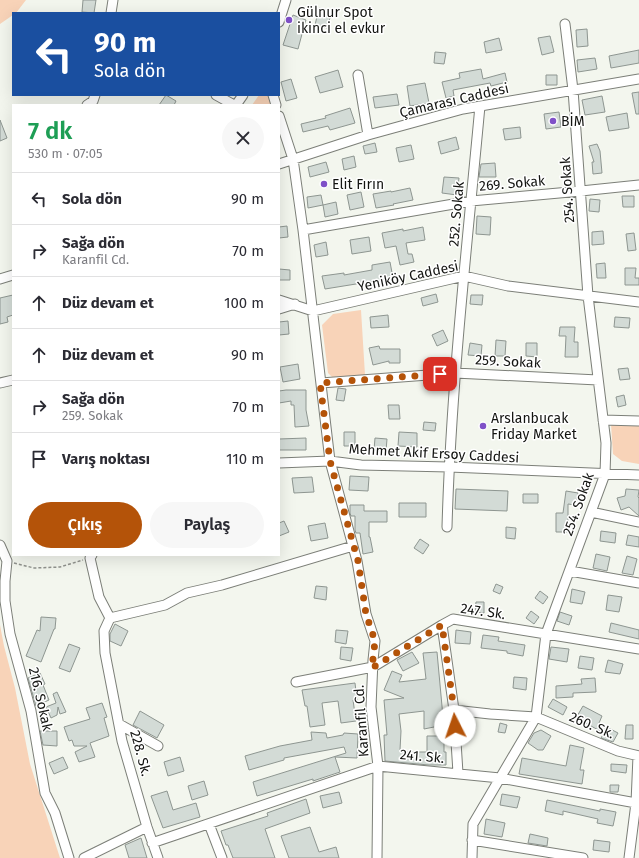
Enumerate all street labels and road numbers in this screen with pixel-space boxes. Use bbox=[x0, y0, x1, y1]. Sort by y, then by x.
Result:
street label: Çamarası Caddesi bbox=[398, 80, 510, 121]
street label: 254. Sokak bbox=[557, 156, 578, 223]
street label: 269. Sokak bbox=[478, 172, 547, 195]
street label: 252. Sokak bbox=[445, 180, 468, 247]
street label: Yeniköy Caddesi bbox=[356, 258, 460, 295]
street label: 259. Sokak bbox=[475, 351, 542, 372]
street label: Mehmet Akif Ersoy Caddesi bbox=[348, 441, 520, 466]
street label: 254. Sokak bbox=[559, 469, 598, 538]
street label: 247. Sk. bbox=[459, 600, 506, 623]
street label: 216. Sokak bbox=[25, 666, 56, 733]
street label: Karanfil Cd. bbox=[350, 684, 372, 758]
street label: 260. Sk. bbox=[567, 708, 617, 743]
street label: 228. Sk. bbox=[126, 728, 155, 778]
street label: 241. Sk. bbox=[399, 746, 445, 767]

